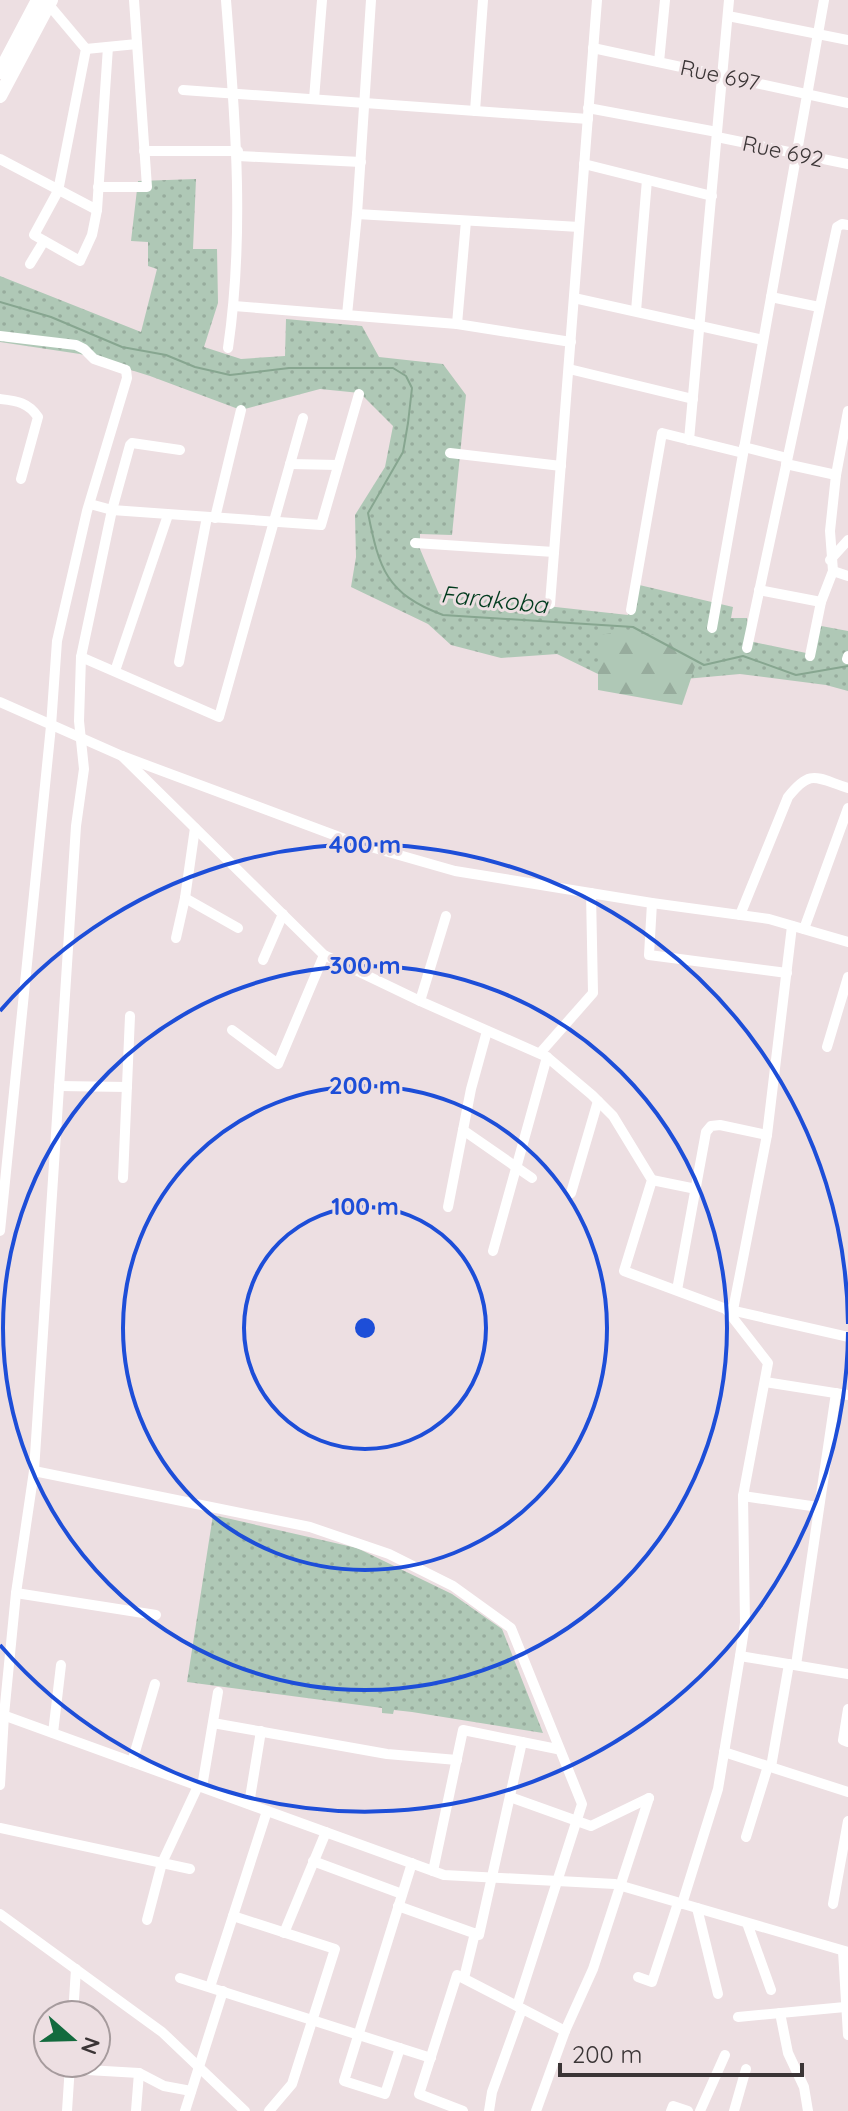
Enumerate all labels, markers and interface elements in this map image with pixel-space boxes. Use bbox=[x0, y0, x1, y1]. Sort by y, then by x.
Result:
street label: Rue 697 bbox=[678, 53, 762, 97]
street label: Rue 692 bbox=[740, 129, 826, 173]
water label: Farakoba bbox=[439, 578, 550, 620]
text: 400 m bbox=[329, 829, 401, 859]
text: 300 m bbox=[329, 950, 401, 980]
text: 200 m bbox=[329, 1070, 401, 1100]
text: 100 m bbox=[331, 1191, 399, 1221]
centre of rings bbox=[351, 1314, 379, 1342]
north arrow bbox=[32, 1999, 112, 2079]
scale bar bbox=[560, 2027, 802, 2077]
text: N bbox=[75, 2033, 107, 2058]
text: 200 m bbox=[572, 2039, 642, 2069]

